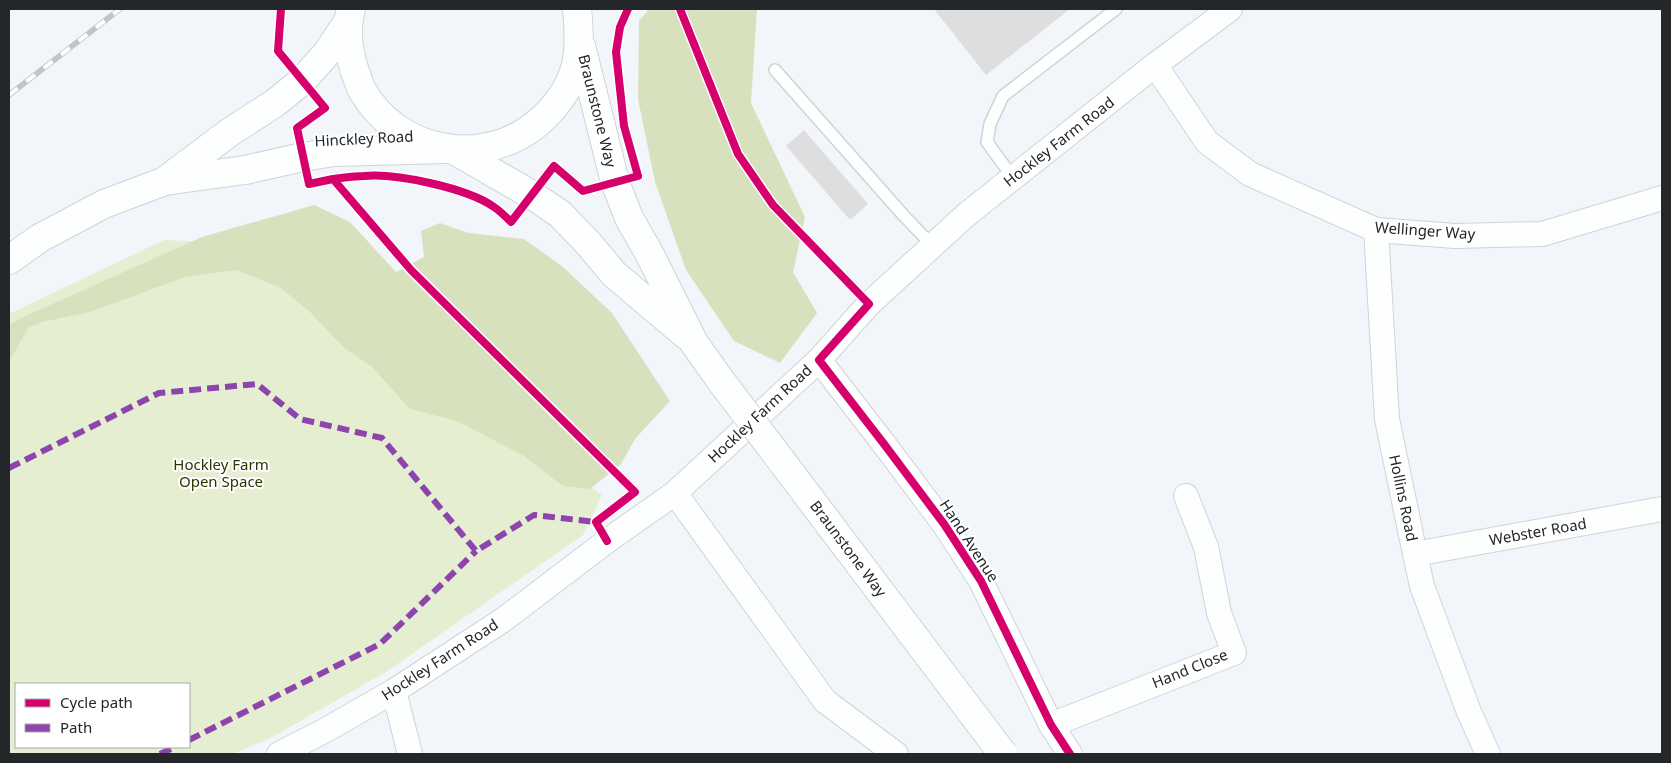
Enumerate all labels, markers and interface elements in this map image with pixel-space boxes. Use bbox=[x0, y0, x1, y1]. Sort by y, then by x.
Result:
street label: Braunstone Way bbox=[574, 52, 622, 170]
street label: Hockley Farm Road bbox=[999, 92, 1118, 191]
street label: Hinckley Road bbox=[314, 125, 414, 151]
street label: Wellinger Way bbox=[1374, 217, 1476, 244]
street label: Hockley Farm Road bbox=[703, 360, 816, 467]
street label: Hollins Road bbox=[1385, 453, 1423, 543]
park label: Hockley Farm Open Space bbox=[173, 454, 269, 491]
street label: Hand Avenue bbox=[936, 495, 1004, 586]
street label: Braunstone Way bbox=[806, 496, 892, 601]
street label: Webster Road bbox=[1488, 513, 1588, 549]
street label: Hockley Farm Road bbox=[377, 614, 502, 704]
street label: Hand Close bbox=[1149, 644, 1230, 692]
legend bbox=[15, 683, 190, 748]
text: Cycle path bbox=[60, 692, 133, 712]
text: Path bbox=[60, 717, 92, 737]

